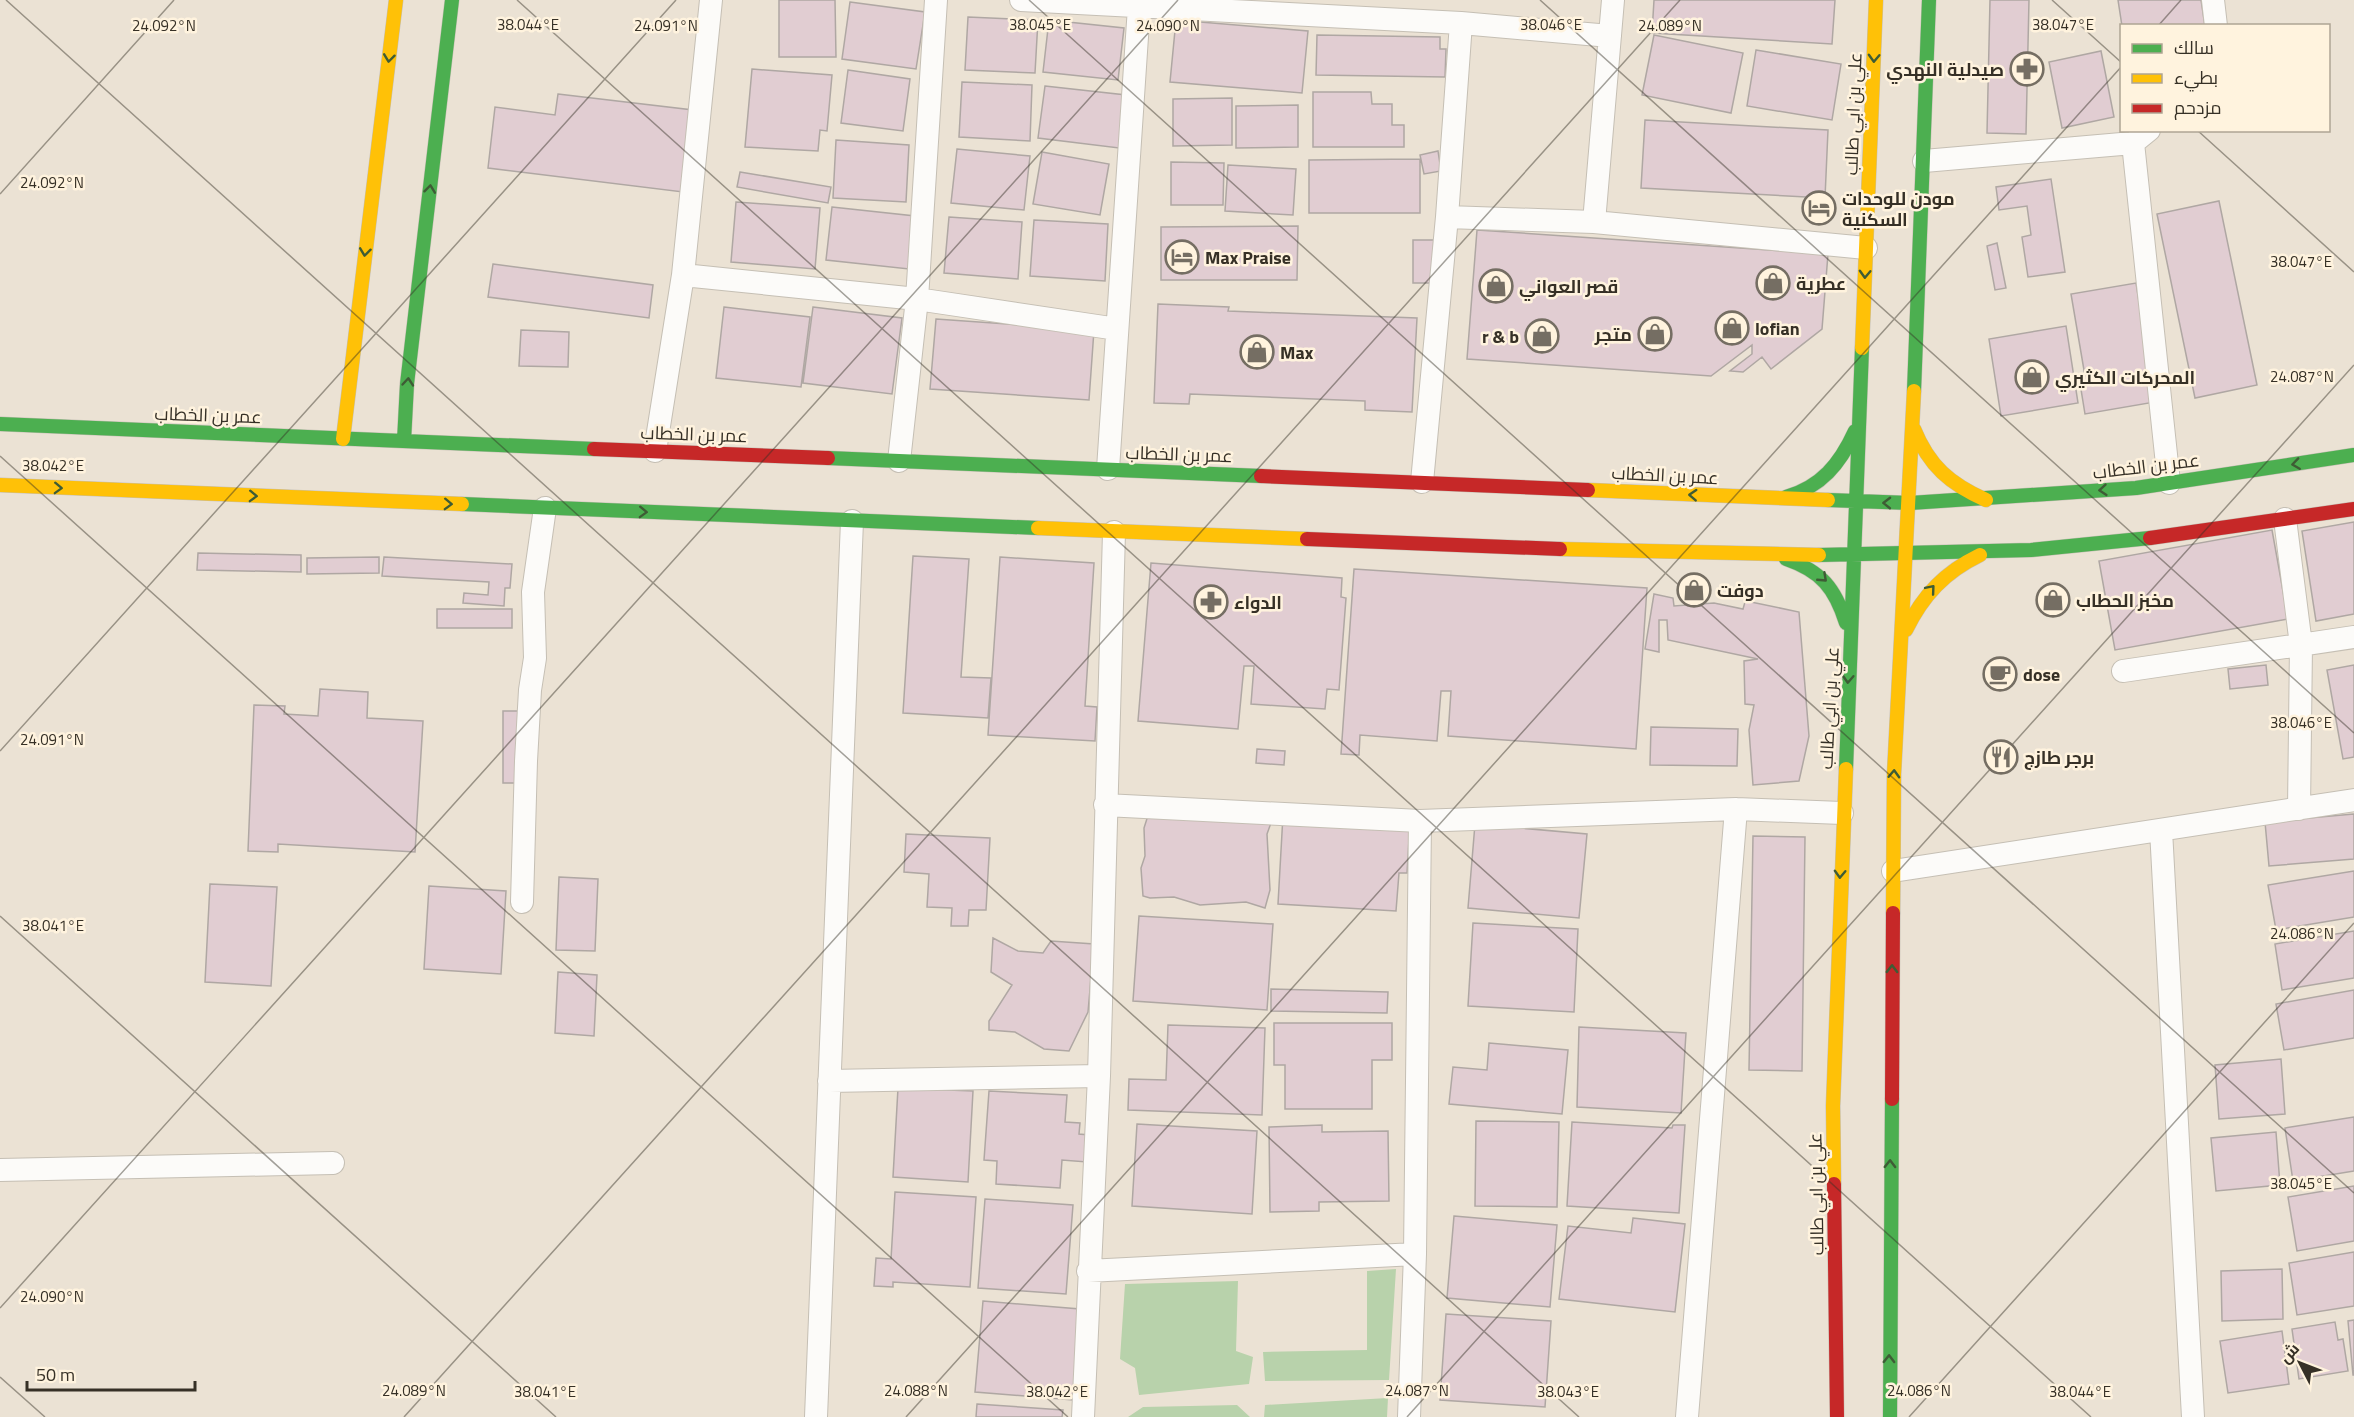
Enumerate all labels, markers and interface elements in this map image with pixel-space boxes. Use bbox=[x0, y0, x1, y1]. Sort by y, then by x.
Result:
text: 38.044°E bbox=[497, 13, 559, 36]
text: 38.045°E bbox=[1009, 13, 1071, 36]
text: 38.046°E bbox=[1520, 13, 1582, 36]
text: 38.047°E bbox=[2032, 13, 2094, 36]
text: 24.092°N bbox=[132, 14, 196, 37]
text: 24.091°N bbox=[634, 14, 698, 37]
text: 24.090°N bbox=[1136, 14, 1200, 37]
text: 24.089°N bbox=[1638, 14, 1702, 37]
legend bbox=[2120, 24, 2330, 132]
text: سالك bbox=[2174, 34, 2214, 61]
pharmacy icon: صيدلية النهدي bbox=[2009, 51, 2045, 87]
street label: علي بن ابي طالب bbox=[1837, 52, 1870, 176]
one-way arrow bbox=[383, 54, 396, 63]
one-way arrow bbox=[1867, 54, 1880, 63]
place label: صيدلية النهدي bbox=[1886, 56, 2004, 84]
text: بطيء bbox=[2174, 64, 2218, 92]
text: مزدحم bbox=[2174, 94, 2222, 121]
text: 24.092°N bbox=[20, 171, 84, 194]
one-way arrow bbox=[423, 184, 436, 193]
place label: مودن للوحدات السكنية bbox=[1842, 185, 1955, 233]
hotel icon: مودن للوحدات السكنية bbox=[1801, 190, 1837, 226]
hotel icon: Max Praise bbox=[1164, 239, 1200, 275]
place label: Max Praise bbox=[1205, 244, 1291, 271]
one-way arrow bbox=[360, 247, 372, 256]
text: 38.047°E bbox=[2270, 250, 2332, 273]
shop icon: عطرية bbox=[1755, 265, 1791, 301]
shop icon: قصر العواني bbox=[1478, 268, 1514, 304]
place label: عطرية bbox=[1796, 270, 1846, 297]
one-way arrow bbox=[1858, 270, 1871, 279]
place label: قصر العواني bbox=[1519, 273, 1618, 302]
shop icon: lofian bbox=[1714, 310, 1750, 346]
place label: lofian bbox=[1755, 315, 1800, 342]
shop icon: متجر bbox=[1637, 316, 1673, 352]
shop icon: r & b bbox=[1524, 318, 1560, 354]
place label: متجر bbox=[1594, 321, 1632, 348]
place label: r & b bbox=[1482, 323, 1519, 350]
shop icon: Max bbox=[1239, 334, 1275, 370]
place label: Max bbox=[1280, 339, 1314, 366]
shop icon: المحركات الكثيري bbox=[2014, 359, 2050, 395]
place label: المحركات الكثيري bbox=[2055, 364, 2195, 392]
text: 24.087°N bbox=[2270, 365, 2334, 388]
one-way arrow bbox=[401, 378, 414, 387]
street label: عمر بن الخطاب bbox=[154, 400, 262, 430]
street label: عمر بن الخطاب bbox=[640, 419, 748, 449]
street label: عمر بن الخطاب bbox=[1125, 439, 1233, 469]
street label: عمر بن الخطاب bbox=[2091, 446, 2201, 486]
text: 38.042°E bbox=[22, 454, 84, 477]
one-way arrow bbox=[2291, 457, 2301, 469]
street label: عمر بن الخطاب bbox=[1611, 459, 1719, 491]
one-way arrow bbox=[54, 481, 63, 494]
one-way arrow bbox=[2098, 484, 2107, 497]
one-way arrow bbox=[1688, 489, 1697, 502]
one-way arrow bbox=[249, 490, 258, 502]
one-way arrow bbox=[1883, 497, 1892, 509]
one-way arrow bbox=[444, 498, 453, 511]
one-way arrow bbox=[638, 506, 647, 519]
one-way arrow bbox=[1817, 571, 1827, 582]
shop icon: دوفت bbox=[1676, 572, 1712, 608]
place label: دوفت bbox=[1717, 577, 1764, 604]
shop icon: مخبز الحطاب bbox=[2035, 582, 2071, 618]
pharmacy icon: الدواء bbox=[1193, 584, 1229, 620]
one-way arrow bbox=[1923, 585, 1934, 596]
place label: مخبز الحطاب bbox=[2076, 587, 2174, 614]
place label: الدواء bbox=[1234, 589, 1282, 616]
street label: علي بن ابي طالب bbox=[1812, 646, 1847, 770]
cafe icon: dose bbox=[1982, 656, 2018, 692]
place label: dose bbox=[2023, 661, 2060, 688]
one-way arrow bbox=[1842, 674, 1855, 683]
text: 38.046°E bbox=[2270, 711, 2332, 734]
text: 24.091°N bbox=[20, 728, 84, 751]
restaurant icon: برجر طازج bbox=[1983, 739, 2019, 775]
place label: برجر طازج bbox=[2024, 744, 2094, 771]
one-way arrow bbox=[1888, 769, 1901, 778]
one-way arrow bbox=[1834, 869, 1847, 878]
text: 38.041°E bbox=[22, 914, 84, 937]
text: 24.086°N bbox=[2270, 922, 2334, 945]
one-way arrow bbox=[1886, 964, 1898, 973]
street label: علي بن ابي طالب bbox=[1801, 1132, 1832, 1256]
one-way arrow bbox=[1884, 1159, 1897, 1168]
text: 38.045°E bbox=[2270, 1172, 2332, 1195]
text: 24.090°N bbox=[20, 1285, 84, 1308]
north arrow bbox=[2270, 1333, 2330, 1393]
text: ش bbox=[2273, 1337, 2305, 1369]
scale bar bbox=[27, 1354, 195, 1392]
one-way arrow bbox=[1883, 1354, 1895, 1363]
text: 50 m bbox=[36, 1361, 75, 1388]
text: 24.089°N bbox=[382, 1379, 446, 1402]
text: 24.088°N bbox=[884, 1379, 948, 1402]
text: 24.087°N bbox=[1385, 1379, 1449, 1402]
text: 24.086°N bbox=[1887, 1379, 1951, 1402]
text: 38.041°E bbox=[514, 1380, 576, 1403]
text: 38.042°E bbox=[1026, 1380, 1088, 1403]
text: 38.043°E bbox=[1537, 1380, 1599, 1403]
text: 38.044°E bbox=[2049, 1380, 2111, 1403]

